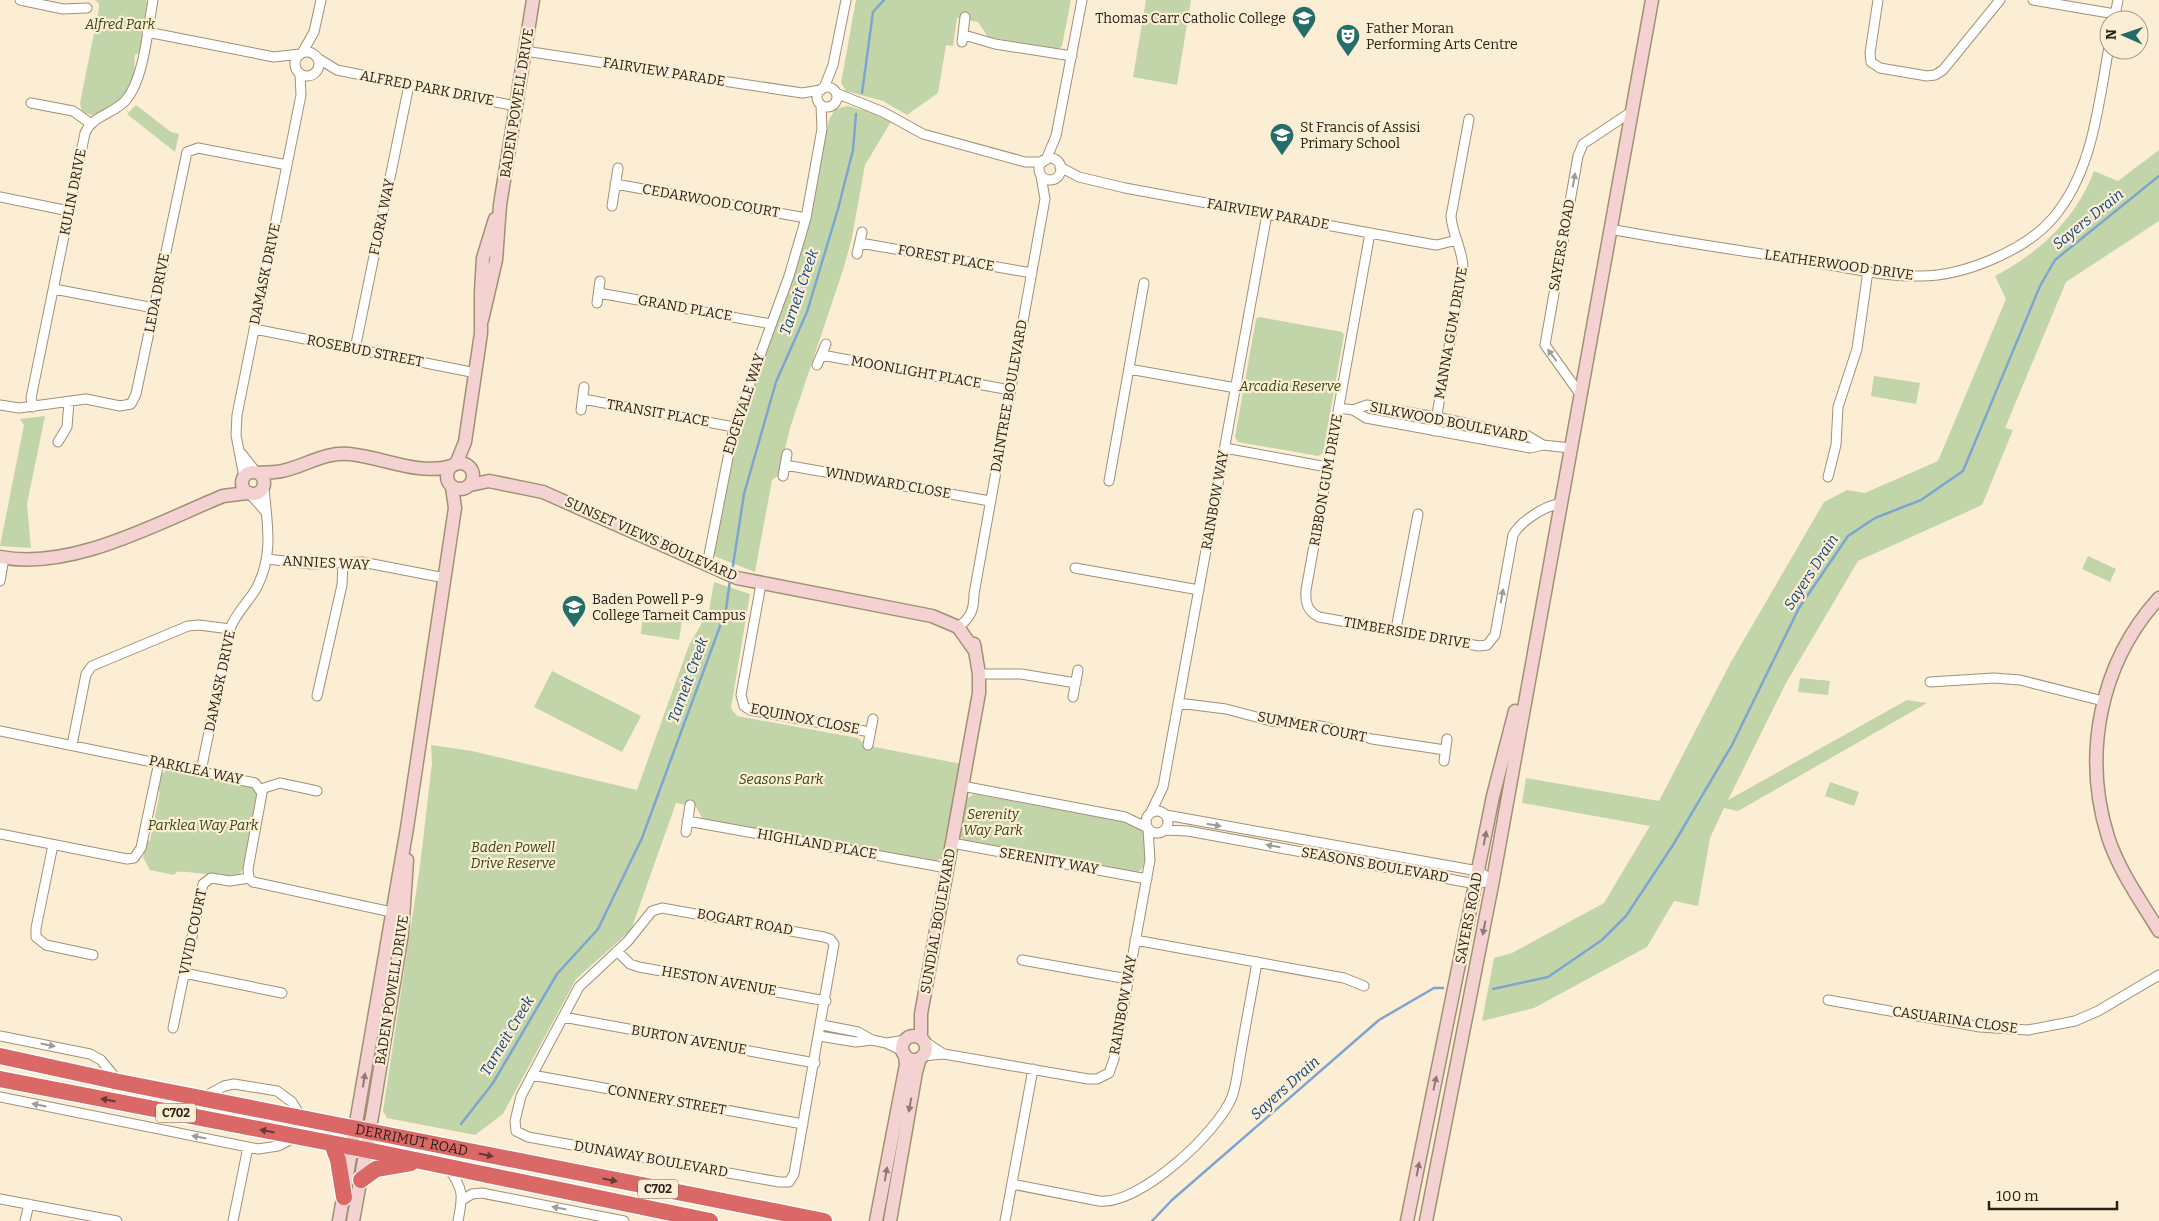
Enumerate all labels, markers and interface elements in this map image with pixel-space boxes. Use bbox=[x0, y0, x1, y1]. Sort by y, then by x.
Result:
school or university icon: Thomas Carr Catholic College bbox=[1291, 5, 1317, 39]
place label: Thomas Carr Catholic College bbox=[1095, 10, 1286, 27]
north arrow bbox=[2099, 10, 2149, 60]
park label: Alfred Park bbox=[84, 16, 155, 33]
place label: Father Moran Performing Arts Centre bbox=[1366, 20, 1518, 53]
theatre icon: Father Moran Performing Arts Centre bbox=[1335, 23, 1361, 57]
street label: BADEN POWELL DRIVE bbox=[497, 27, 537, 179]
text: N bbox=[2103, 29, 2120, 40]
street label: FAIRVIEW PARADE bbox=[602, 54, 726, 90]
street label: ALFRED PARK DRIVE bbox=[358, 67, 496, 109]
place label: St Francis of Assisi Primary School bbox=[1300, 119, 1420, 152]
school or university icon: St Francis of Assisi Primary School bbox=[1269, 122, 1295, 156]
street label: KULIN DRIVE bbox=[56, 147, 90, 237]
one-way arrow bbox=[1570, 171, 1578, 187]
street label: FLORA WAY bbox=[366, 177, 398, 257]
street label: CEDARWOOD COURT bbox=[641, 181, 781, 221]
water label: Sayers Drain bbox=[2049, 185, 2127, 253]
street label: FAIRVIEW PARADE bbox=[1206, 195, 1330, 233]
street label: SAYERS ROAD bbox=[1546, 198, 1578, 292]
street label: DAMASK DRIVE bbox=[246, 222, 284, 326]
street label: FOREST PLACE bbox=[896, 241, 996, 275]
water label: Tarneit Creek bbox=[776, 246, 822, 337]
street label: LEATHERWOOD DRIVE bbox=[1763, 246, 1915, 284]
street label: LEDA DRIVE bbox=[141, 252, 173, 334]
street label: MANNA GUM DRIVE bbox=[1431, 266, 1471, 400]
street label: GRAND PLACE bbox=[636, 291, 734, 325]
street label: DAINTREE BOULEVARD bbox=[987, 318, 1031, 474]
street label: ROSEBUD STREET bbox=[305, 331, 425, 371]
one-way arrow bbox=[1546, 349, 1557, 362]
street label: EDGEVALE WAY bbox=[720, 351, 768, 457]
street label: MOONLIGHT PLACE bbox=[849, 352, 983, 392]
park label: Arcadia Reserve bbox=[1238, 378, 1341, 395]
street label: TRANSIT PLACE bbox=[605, 396, 711, 430]
street label: SILKWOOD BOULEVARD bbox=[1369, 398, 1529, 446]
street label: RIBBON GUM DRIVE bbox=[1306, 413, 1346, 547]
street label: RAINBOW WAY bbox=[1198, 449, 1232, 551]
street label: WINDWARD CLOSE bbox=[824, 464, 952, 502]
street label: SUNSET VIEWS BOULEVARD bbox=[562, 493, 740, 585]
water label: Sayers Drain bbox=[1780, 531, 1842, 613]
street label: ANNIES WAY bbox=[282, 552, 370, 574]
one-way arrow bbox=[1498, 587, 1506, 603]
place label: Baden Powell P-9 College Tarneit Campus bbox=[592, 591, 746, 624]
school or university icon: Baden Powell P-9 College Tarneit Campus bbox=[561, 594, 587, 628]
street label: TIMBERSIDE DRIVE bbox=[1342, 613, 1472, 653]
street label: DAMASK DRIVE bbox=[201, 629, 239, 733]
water label: Tarneit Creek bbox=[664, 634, 712, 725]
street label: EQUINOX CLOSE bbox=[749, 700, 861, 738]
street label: SUMMER COURT bbox=[1256, 708, 1368, 746]
street label: PARKLEA WAY bbox=[148, 752, 244, 788]
park label: Seasons Park bbox=[739, 771, 824, 788]
park label: Serenity Way Park bbox=[963, 806, 1023, 839]
park label: Parklea Way Park bbox=[148, 817, 259, 834]
one-way arrow bbox=[1206, 821, 1222, 829]
street label: HIGHLAND PLACE bbox=[756, 825, 878, 863]
one-way arrow bbox=[1481, 829, 1489, 845]
park label: Baden Powell Drive Reserve bbox=[470, 839, 556, 872]
one-way arrow bbox=[1264, 842, 1280, 850]
street label: SERENITY WAY bbox=[998, 844, 1100, 878]
street label: SEASONS BOULEVARD bbox=[1300, 844, 1450, 886]
street label: SUNDIAL BOULEVARD bbox=[917, 847, 959, 995]
street label: SAYERS ROAD bbox=[1452, 871, 1486, 965]
street label: VIVID COURT bbox=[176, 887, 210, 977]
street label: BOGART ROAD bbox=[696, 905, 794, 939]
street label: BADEN POWELL DRIVE bbox=[372, 914, 412, 1066]
one-way arrow bbox=[1479, 920, 1487, 936]
street label: RAINBOW WAY bbox=[1106, 954, 1140, 1056]
street label: HESTON AVENUE bbox=[660, 963, 778, 999]
water label: Tarneit Creek bbox=[476, 992, 538, 1079]
street label: CASUARINA CLOSE bbox=[1891, 1003, 2019, 1037]
street label: BURTON AVENUE bbox=[630, 1021, 748, 1059]
one-way arrow bbox=[40, 1042, 56, 1050]
water label: Sayers Drain bbox=[1247, 1052, 1323, 1124]
one-way arrow bbox=[361, 1071, 369, 1087]
one-way arrow bbox=[1432, 1074, 1440, 1090]
street label: CONNERY STREET bbox=[606, 1081, 728, 1119]
one-way arrow bbox=[100, 1096, 115, 1104]
one-way arrow bbox=[905, 1098, 913, 1114]
one-way arrow bbox=[32, 1101, 47, 1109]
road number: C702 bbox=[156, 1104, 196, 1122]
street label: DERRIMUT ROAD bbox=[354, 1120, 469, 1159]
one-way arrow bbox=[260, 1127, 275, 1135]
one-way arrow bbox=[191, 1133, 206, 1141]
street label: DUNAWAY BOULEVARD bbox=[573, 1137, 729, 1181]
one-way arrow bbox=[479, 1151, 495, 1159]
one-way arrow bbox=[1414, 1161, 1422, 1177]
one-way arrow bbox=[883, 1165, 891, 1181]
one-way arrow bbox=[603, 1176, 619, 1184]
scale bar bbox=[1989, 1178, 2116, 1210]
road number: C702 bbox=[638, 1180, 678, 1198]
text: 100 m bbox=[1996, 1187, 2039, 1205]
one-way arrow bbox=[551, 1204, 567, 1212]

